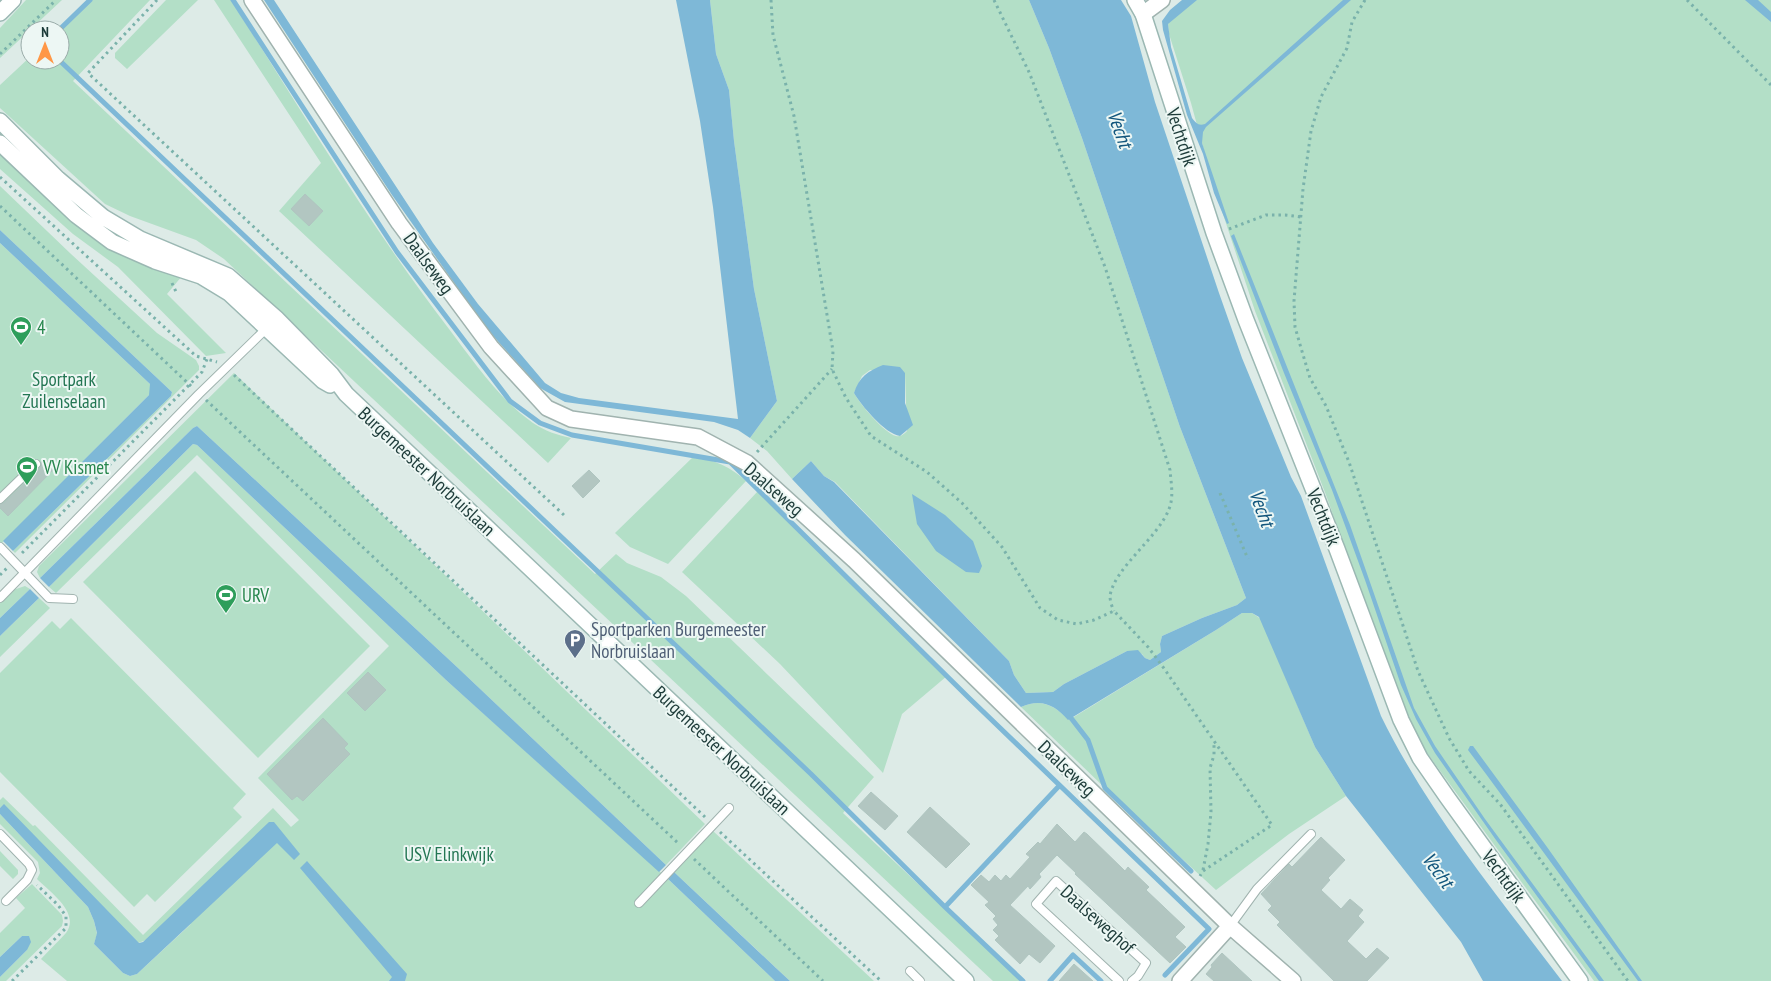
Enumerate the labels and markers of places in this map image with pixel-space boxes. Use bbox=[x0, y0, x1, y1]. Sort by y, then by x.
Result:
sports icon: 4 bbox=[9, 315, 33, 346]
place label: 4 bbox=[37, 315, 46, 339]
sports icon: VV Kismet bbox=[15, 455, 39, 486]
place label: VV Kismet bbox=[42, 455, 110, 479]
sports icon: URV bbox=[214, 583, 238, 614]
place label: URV bbox=[242, 583, 269, 607]
place label: Sportparken Burgemeester Norbruislaan bbox=[591, 617, 767, 663]
parking icon: Sportparken Burgemeester Norbruislaan bbox=[563, 628, 587, 659]

